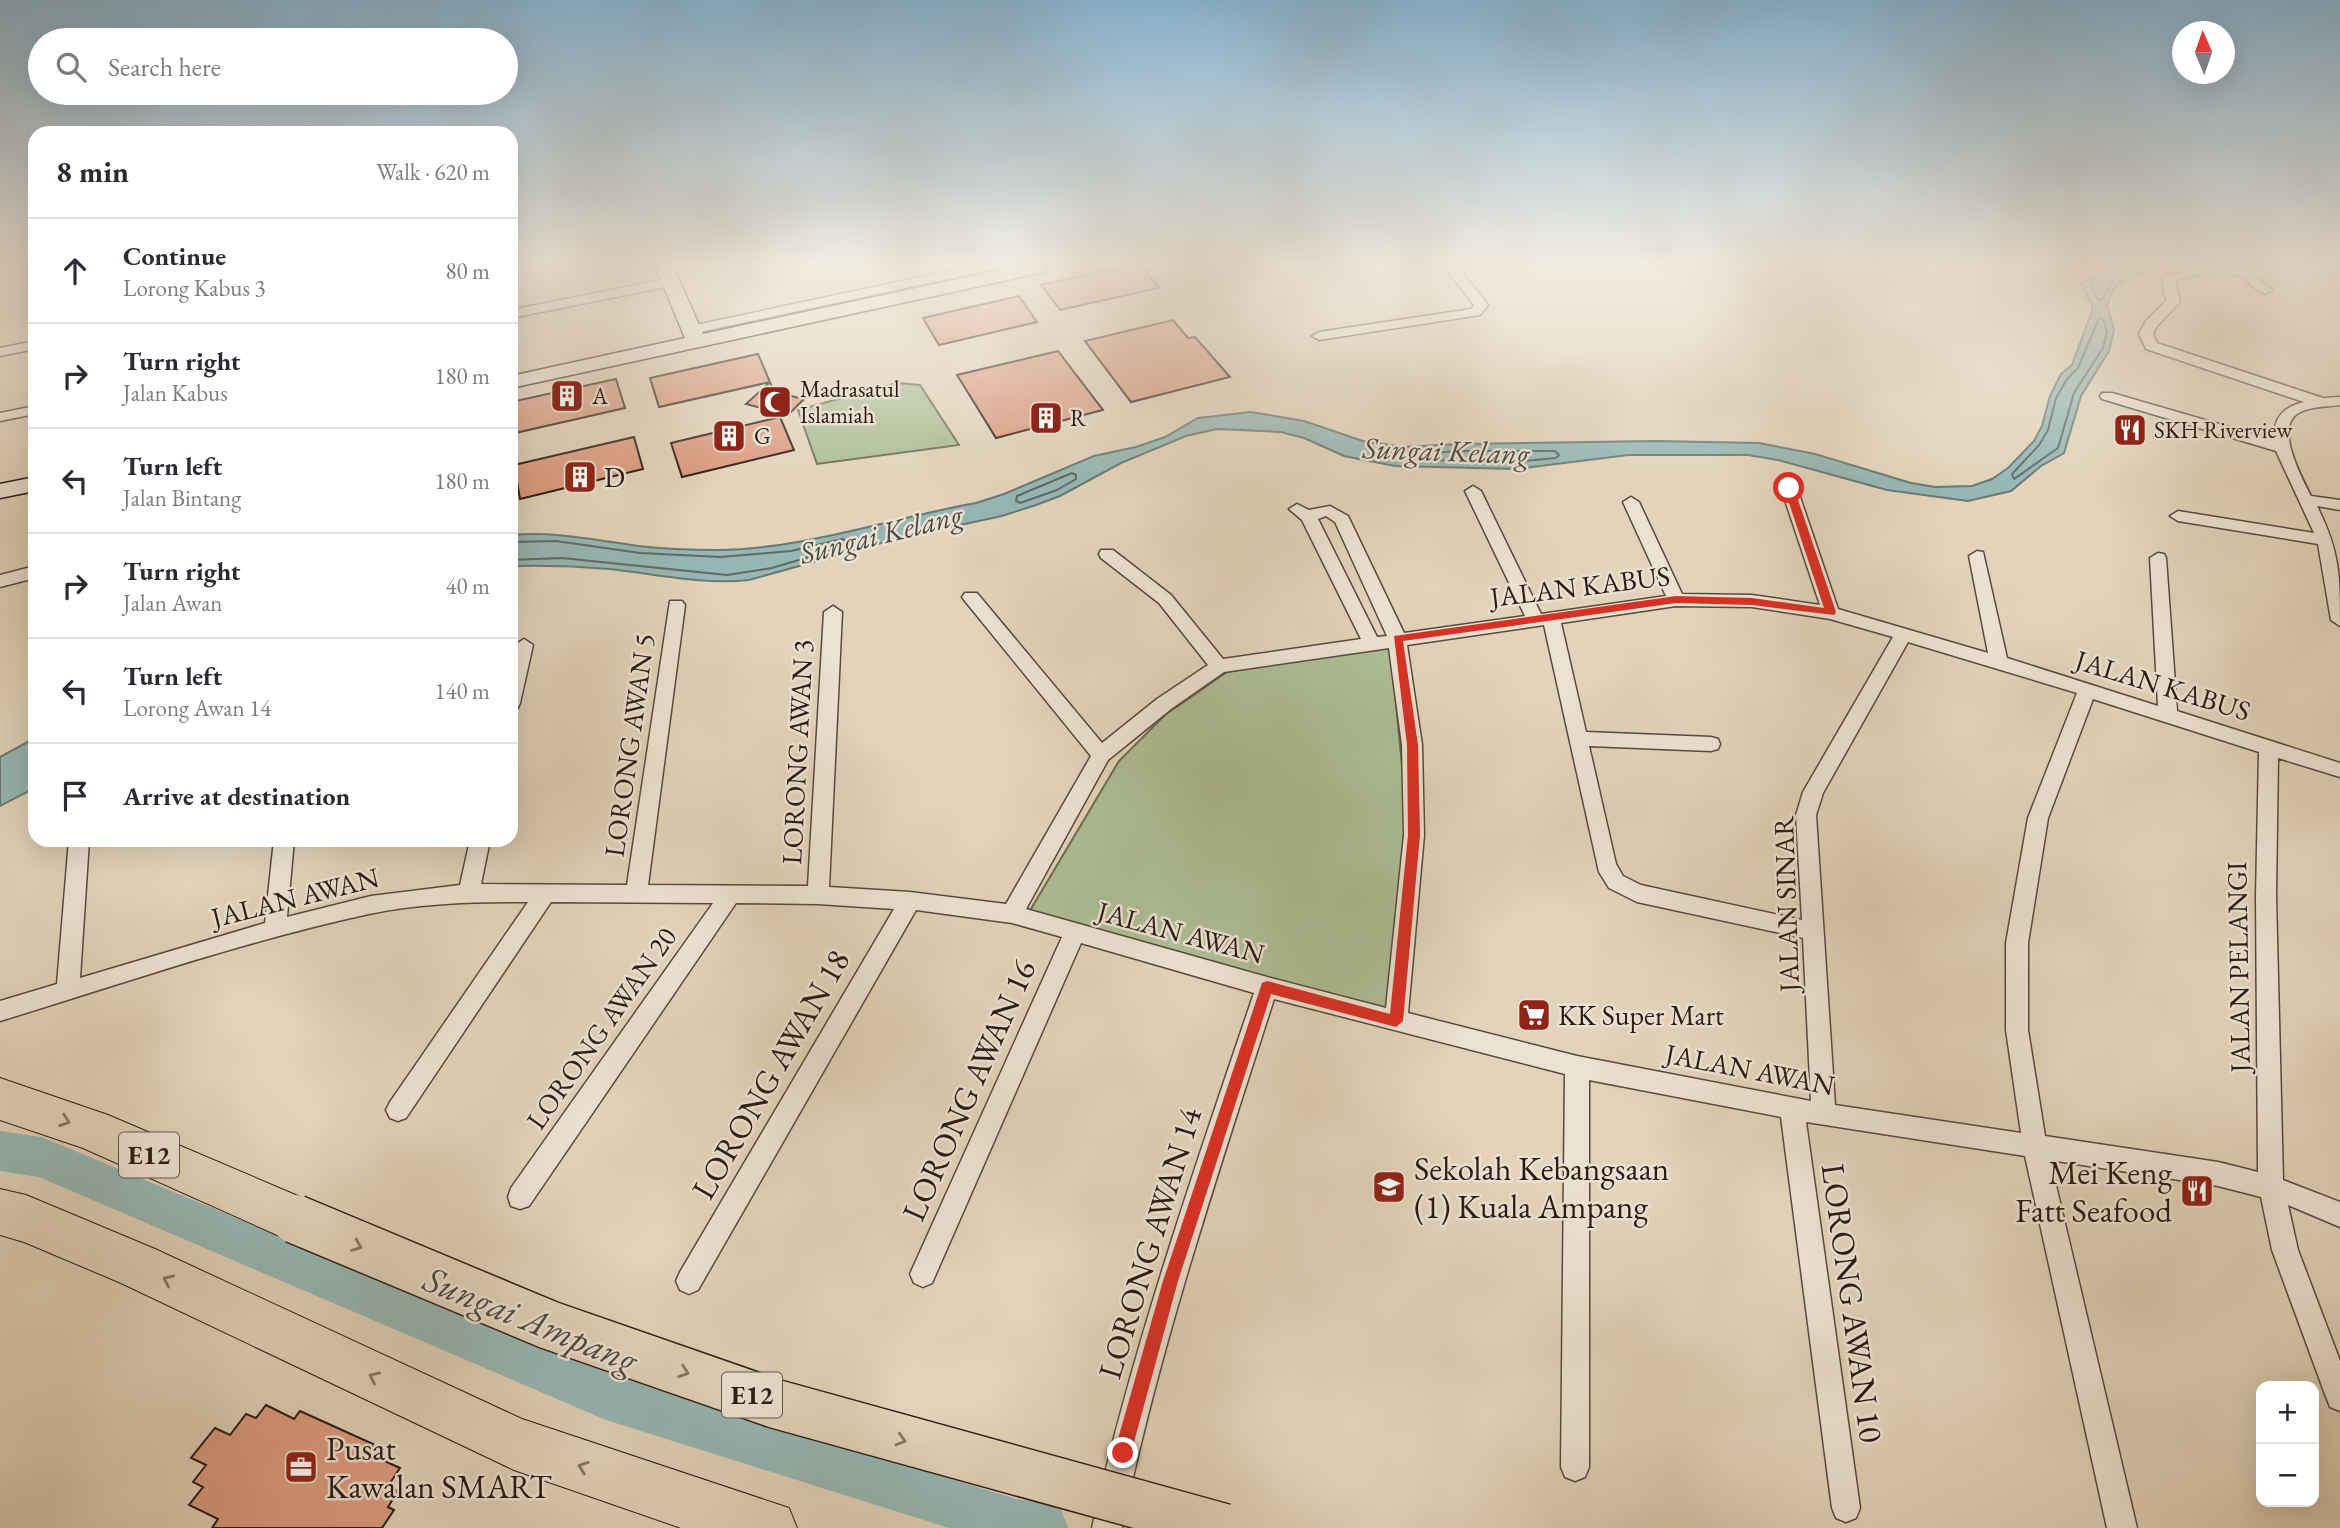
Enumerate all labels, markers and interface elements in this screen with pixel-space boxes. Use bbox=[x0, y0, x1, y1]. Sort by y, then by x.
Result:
north arrow bbox=[2172, 21, 2235, 84]
search box bbox=[28, 28, 518, 105]
icon: search bbox=[52, 48, 90, 86]
text: Search here bbox=[108, 50, 221, 84]
text: 8 min bbox=[56, 152, 129, 191]
text: Walk · 620 m bbox=[376, 157, 490, 187]
text: Continue bbox=[123, 239, 226, 273]
icon: ahead bbox=[56, 252, 94, 290]
text: 80 m bbox=[445, 256, 490, 286]
text: Lorong Kabus 3 bbox=[123, 273, 266, 303]
text: Turn right bbox=[123, 344, 241, 378]
icon: right bbox=[56, 357, 94, 395]
text: 180 m bbox=[434, 361, 490, 391]
place label: Madrasatul Islamiah bbox=[800, 374, 900, 430]
building icon: A bbox=[548, 377, 586, 415]
text: Jalan Kabus bbox=[123, 378, 228, 408]
place label: A bbox=[591, 381, 609, 411]
mosque icon: Madrasatul Islamiah bbox=[756, 383, 794, 421]
building icon: R bbox=[1027, 399, 1065, 437]
place label: R bbox=[1070, 403, 1087, 433]
restaurant icon: SKH Riverview bbox=[2111, 411, 2149, 449]
place label: SKH Riverview bbox=[2154, 415, 2292, 445]
building icon: G bbox=[710, 417, 748, 455]
place label: G bbox=[754, 421, 771, 451]
water label: Sungai Kelang bbox=[1361, 428, 1532, 473]
text: Turn left bbox=[123, 449, 222, 483]
building icon: D bbox=[561, 458, 599, 496]
place label: D bbox=[604, 459, 625, 495]
icon: left bbox=[56, 462, 94, 500]
text: 180 m bbox=[434, 466, 490, 496]
route start bbox=[1773, 472, 1804, 503]
text: Jalan Bintang bbox=[123, 483, 241, 513]
water label: Sungai Kelang bbox=[794, 494, 968, 573]
text: Turn right bbox=[123, 554, 241, 588]
street label: JALAN KABUS bbox=[1486, 557, 1672, 615]
icon: right bbox=[56, 567, 94, 605]
text: 40 m bbox=[445, 571, 490, 601]
text: Jalan Awan bbox=[123, 588, 222, 618]
street label: LORONG AWAN 5 bbox=[595, 631, 663, 859]
street label: LORONG AWAN 3 bbox=[773, 639, 821, 865]
street label: JALAN KABUS bbox=[2069, 641, 2255, 729]
text: Turn left bbox=[123, 659, 222, 693]
icon: left bbox=[56, 672, 94, 710]
text: 140 m bbox=[434, 676, 490, 706]
text: Lorong Awan 14 bbox=[123, 693, 271, 723]
icon: arrive bbox=[56, 777, 94, 815]
text: Arrive at destination bbox=[123, 779, 350, 813]
street label: JALAN SINAR bbox=[1765, 814, 1807, 995]
street label: JALAN AWAN bbox=[206, 859, 383, 936]
street label: JALAN PELANGI bbox=[2218, 860, 2258, 1075]
street label: JALAN AWAN bbox=[1092, 892, 1268, 972]
street label: LORONG AWAN 20 bbox=[518, 920, 684, 1136]
street label: LORONG AWAN 18 bbox=[681, 942, 859, 1207]
street label: LORONG AWAN 16 bbox=[892, 953, 1045, 1227]
supermarket icon: KK Super Mart bbox=[1515, 996, 1553, 1034]
place label: KK Super Mart bbox=[1558, 997, 1724, 1033]
street label: JALAN AWAN bbox=[1660, 1035, 1838, 1103]
street label: LORONG AWAN 14 bbox=[1088, 1102, 1211, 1384]
one-way arrow bbox=[58, 1113, 70, 1127]
road number: E12 bbox=[119, 1132, 179, 1178]
place label: Sekolah Kebangsaan (1) Kuala Ampang bbox=[1414, 1147, 1669, 1228]
place label: Mei Keng Fatt Seafood bbox=[2015, 1151, 2173, 1232]
street label: LORONG AWAN 10 bbox=[1812, 1161, 1893, 1446]
school or university icon: Sekolah Kebangsaan (1) Kuala Ampang bbox=[1370, 1168, 1408, 1206]
restaurant icon: Mei Keng Fatt Seafood bbox=[2178, 1172, 2216, 1210]
one-way arrow bbox=[350, 1238, 363, 1252]
water label: Sungai Ampang bbox=[416, 1254, 647, 1384]
one-way arrow bbox=[163, 1274, 175, 1288]
one-way arrow bbox=[677, 1364, 689, 1378]
one-way arrow bbox=[369, 1371, 381, 1385]
road number: E12 bbox=[722, 1372, 782, 1418]
map controls bbox=[2256, 1381, 2319, 1507]
button: + bbox=[2256, 1381, 2319, 1444]
place label: Pusat Kawalan SMART bbox=[326, 1427, 553, 1508]
one-way arrow bbox=[895, 1431, 907, 1446]
route end bbox=[1107, 1437, 1138, 1468]
button: − bbox=[2256, 1444, 2319, 1507]
office icon: Pusat Kawalan SMART bbox=[282, 1448, 320, 1486]
one-way arrow bbox=[577, 1461, 589, 1475]

